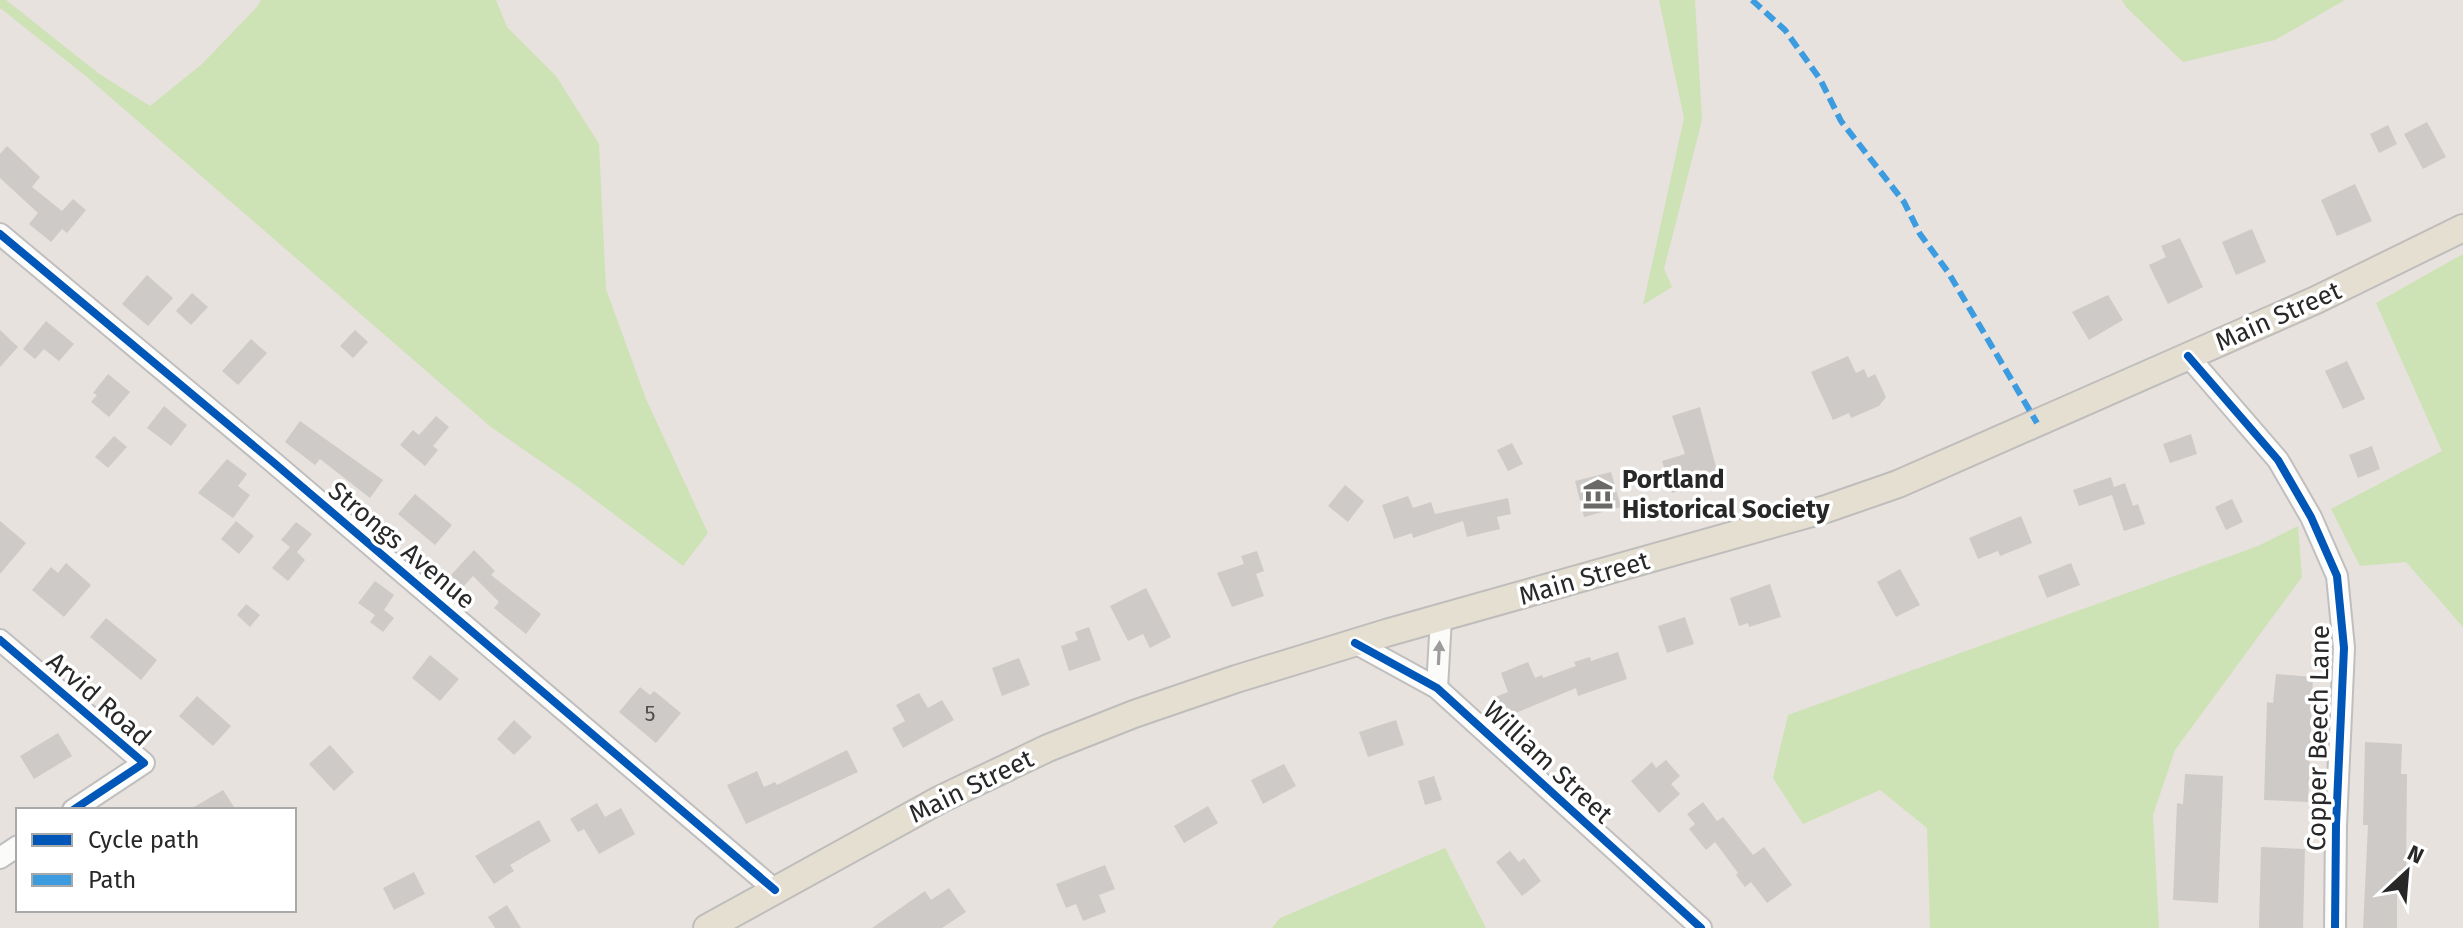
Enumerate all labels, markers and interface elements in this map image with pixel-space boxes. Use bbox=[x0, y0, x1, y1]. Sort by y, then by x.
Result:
street label: Main Street bbox=[2211, 275, 2346, 358]
place label: Portland Historical Society bbox=[1622, 464, 1830, 525]
street label: Strongs Avenue bbox=[322, 475, 481, 616]
museum icon: Portland Historical Society bbox=[1581, 477, 1615, 511]
street label: Main Street bbox=[1515, 545, 1654, 612]
street label: Copper Beech Lane bbox=[2301, 625, 2336, 851]
one-way arrow bbox=[1433, 640, 1446, 665]
street label: Arvid Road bbox=[40, 646, 157, 753]
street label: William Street bbox=[1477, 695, 1619, 830]
house number: 5 bbox=[644, 700, 656, 727]
street label: Main Street bbox=[904, 743, 1039, 830]
legend bbox=[16, 808, 296, 912]
text: Cycle path bbox=[88, 826, 200, 854]
north arrow bbox=[2367, 832, 2447, 912]
text: N bbox=[2403, 839, 2428, 870]
text: Path bbox=[88, 866, 136, 894]

